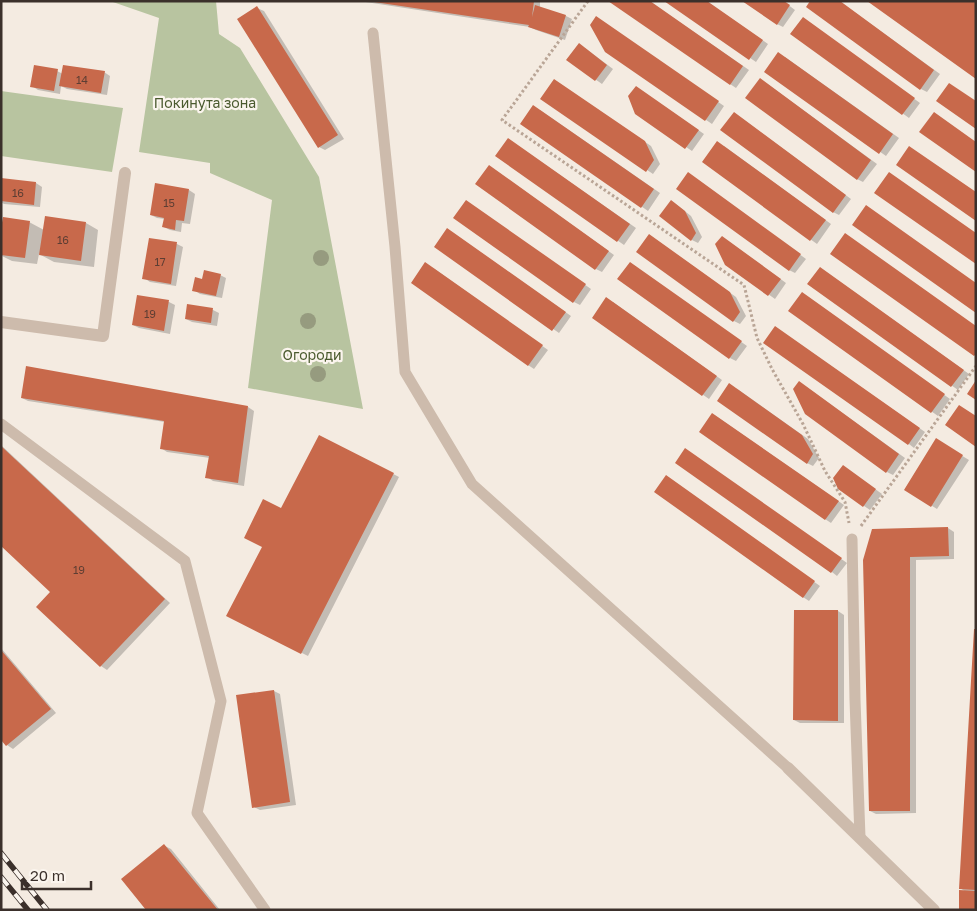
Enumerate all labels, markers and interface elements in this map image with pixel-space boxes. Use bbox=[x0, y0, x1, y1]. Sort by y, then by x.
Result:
house number: 14 bbox=[76, 73, 88, 86]
park label: Покинута зона bbox=[154, 94, 256, 111]
house number: 16 bbox=[12, 186, 24, 199]
house number: 15 bbox=[163, 196, 175, 209]
house number: 16 bbox=[57, 233, 69, 246]
house number: 17 bbox=[154, 255, 166, 268]
house number: 19 bbox=[144, 307, 156, 320]
park label: Огороди bbox=[283, 346, 341, 363]
house number: 19 bbox=[73, 563, 85, 576]
scale bar bbox=[22, 858, 91, 890]
text: 20 m bbox=[30, 866, 65, 884]

